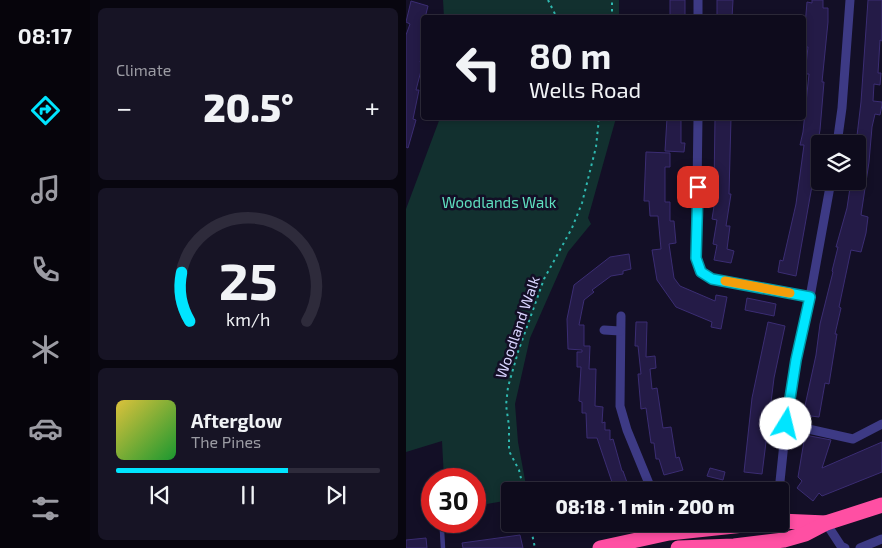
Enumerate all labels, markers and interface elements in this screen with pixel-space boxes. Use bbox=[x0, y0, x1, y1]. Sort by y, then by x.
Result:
text: 08:17 bbox=[18, 22, 72, 48]
text: 80 m bbox=[529, 34, 611, 76]
icon: left bbox=[446, 35, 511, 100]
text: Climate bbox=[116, 60, 171, 79]
text: Wells Road bbox=[529, 76, 641, 102]
text: 20.5° bbox=[203, 84, 294, 130]
text: − bbox=[116, 90, 132, 124]
text: + bbox=[365, 90, 380, 124]
icon: directions bbox=[28, 93, 63, 128]
map controls bbox=[811, 135, 866, 190]
button: layers bbox=[811, 135, 866, 190]
pin bbox=[677, 166, 719, 208]
icon: music bbox=[28, 172, 63, 207]
icon: arrive bbox=[684, 173, 712, 201]
park label: Woodlands Walk bbox=[442, 193, 557, 211]
text: 25 bbox=[219, 248, 277, 310]
icon: phone bbox=[28, 252, 63, 287]
street label: Woodland Walk bbox=[491, 273, 543, 381]
text: km/h bbox=[226, 308, 270, 330]
icon: climate bbox=[28, 332, 63, 367]
position arrow bbox=[759, 397, 811, 449]
text: Afterglow bbox=[191, 409, 282, 432]
icon: car bbox=[28, 411, 63, 446]
text: The Pines bbox=[191, 432, 261, 451]
speed limit sign: 30 bbox=[421, 468, 486, 533]
icon: previous bbox=[146, 481, 174, 509]
icon: pause bbox=[234, 481, 262, 509]
icon: next bbox=[322, 481, 350, 509]
icon: filters bbox=[28, 491, 63, 526]
text: 08:18 · 1 min · 200 m bbox=[555, 495, 735, 518]

